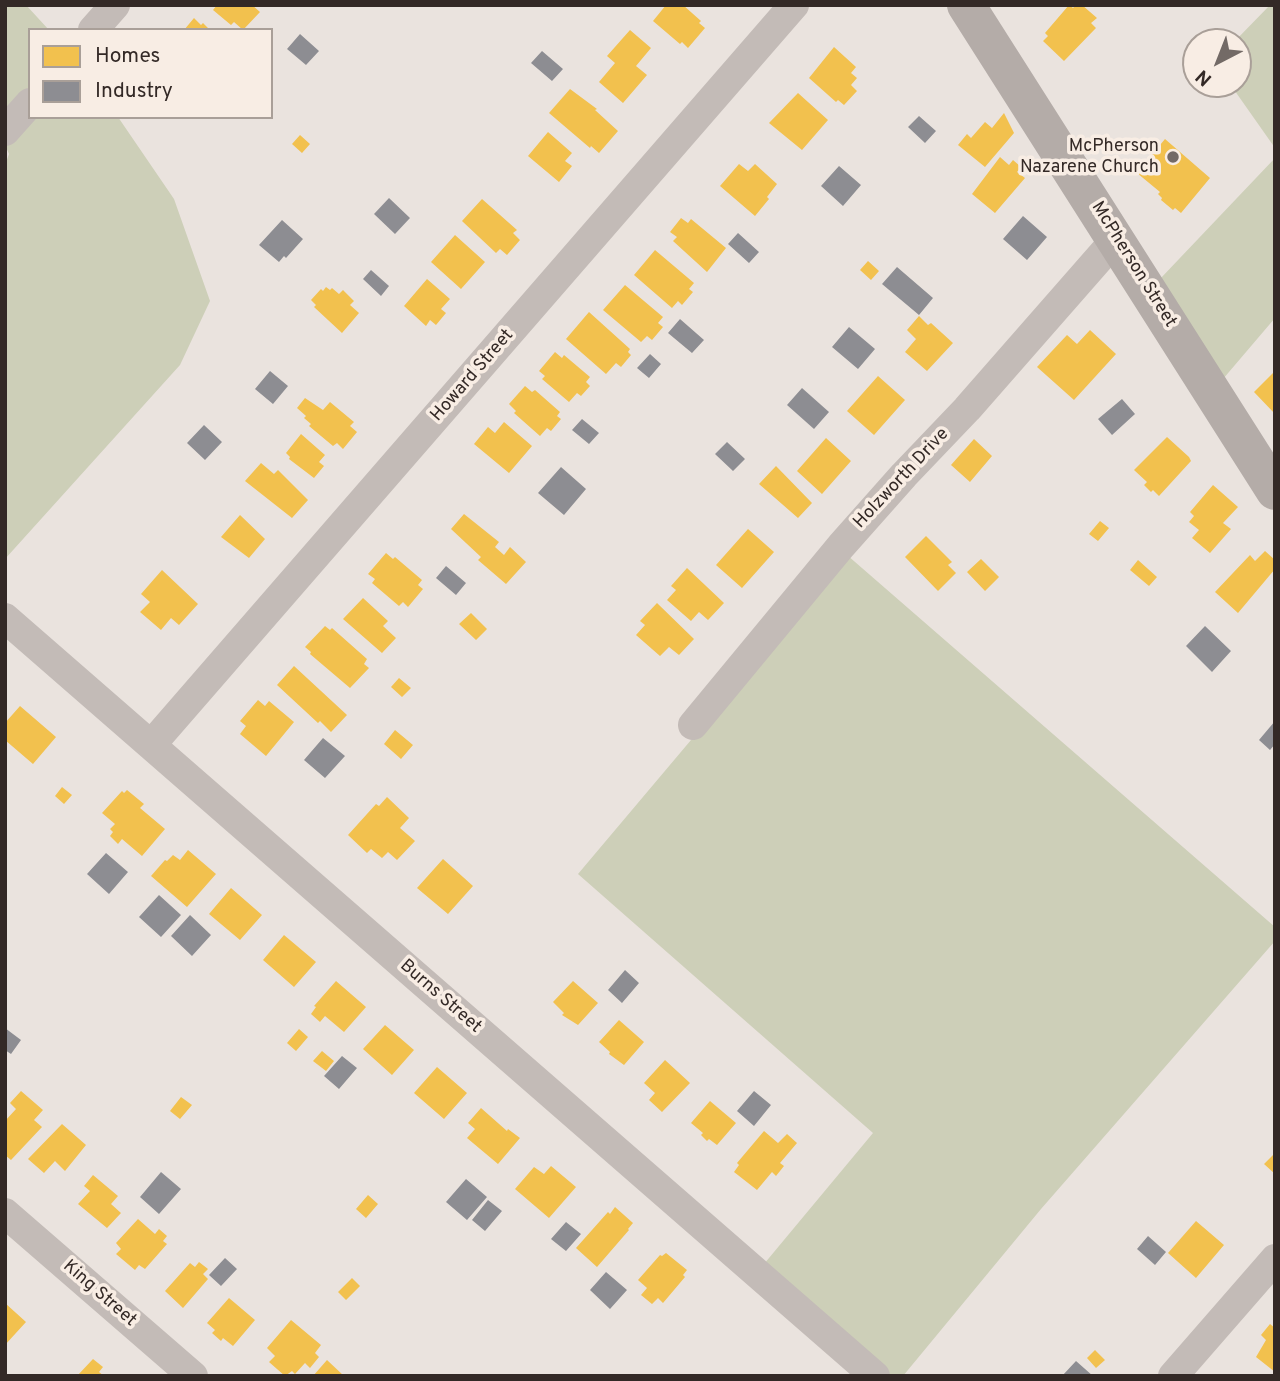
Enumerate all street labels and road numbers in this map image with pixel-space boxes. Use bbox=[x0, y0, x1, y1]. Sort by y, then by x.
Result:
street label: McPherson Street bbox=[1086, 198, 1180, 332]
street label: Howard Street bbox=[427, 325, 519, 427]
street label: Holzworth Drive bbox=[850, 424, 954, 534]
street label: Burns Street bbox=[395, 956, 485, 1038]
street label: King Street bbox=[58, 1256, 140, 1332]

